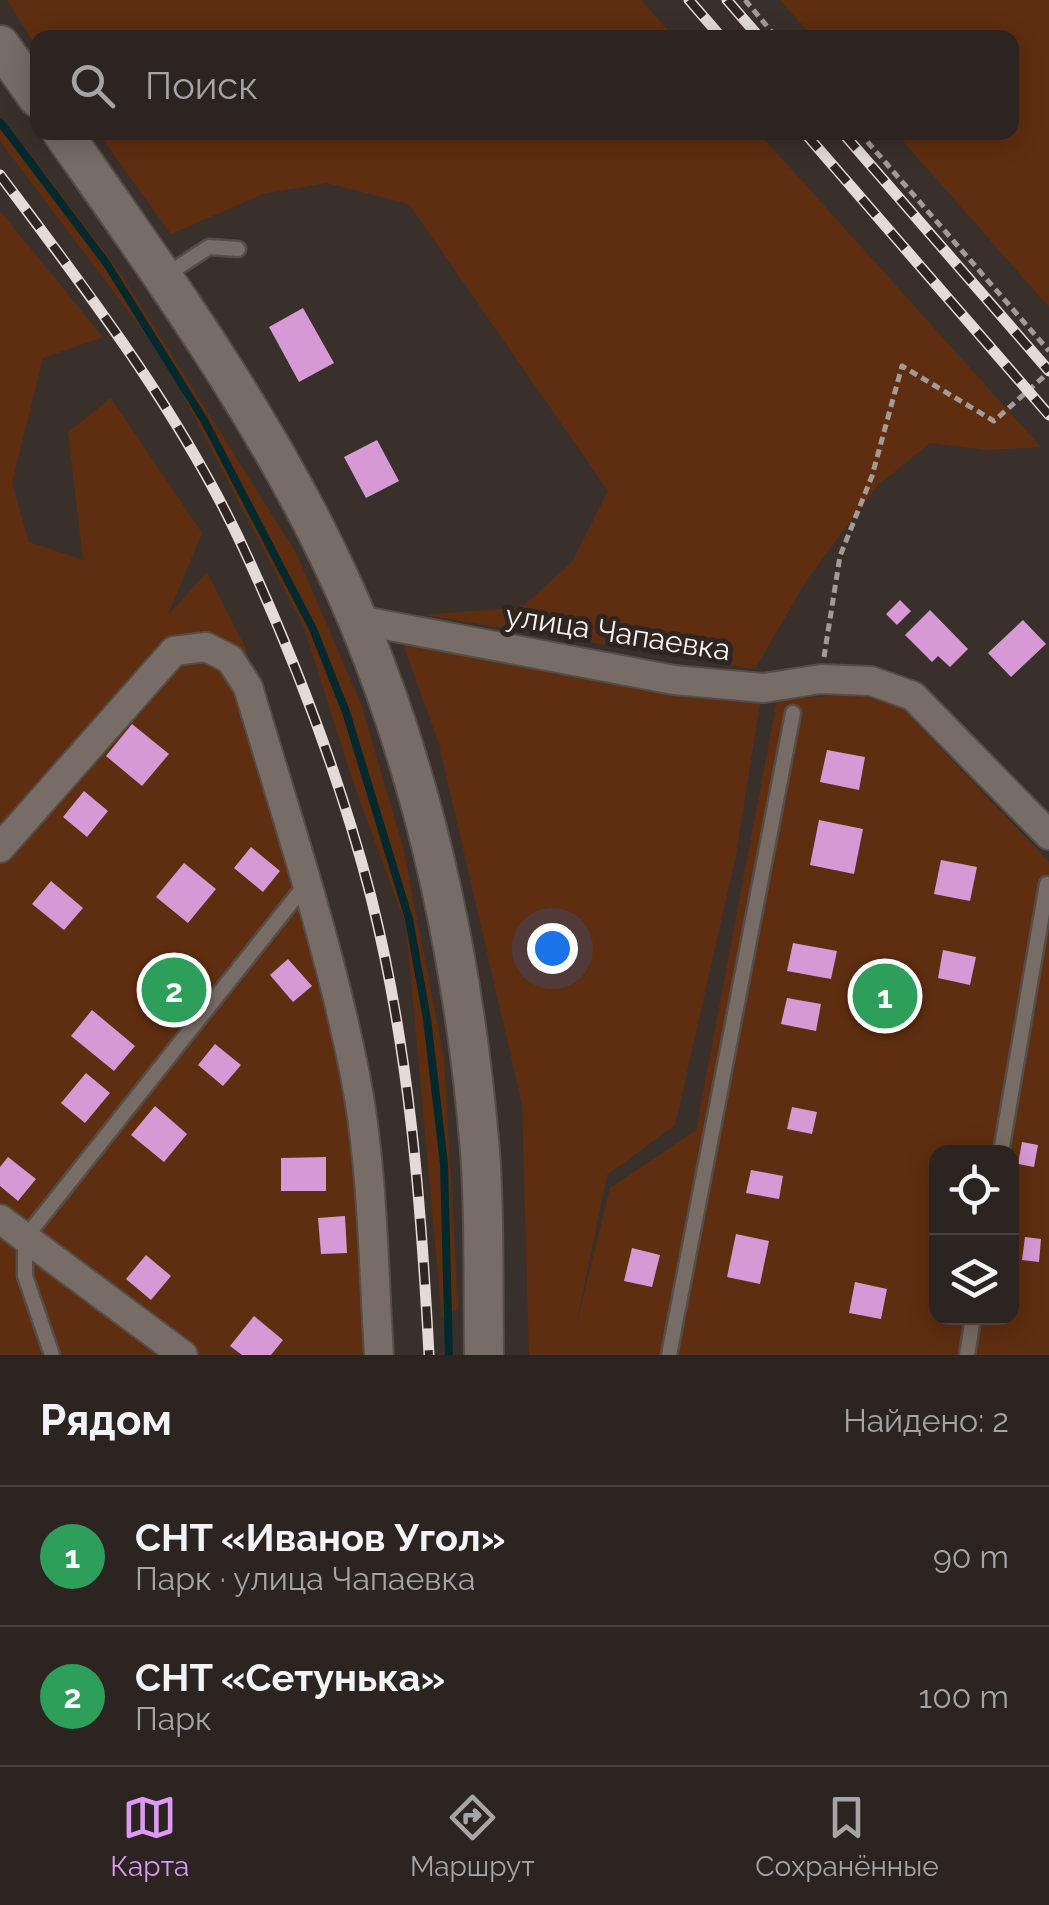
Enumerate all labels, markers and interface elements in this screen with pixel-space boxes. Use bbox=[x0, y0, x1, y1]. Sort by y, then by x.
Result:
search box bbox=[30, 30, 1019, 140]
icon: search bbox=[65, 58, 120, 113]
text: Поиск bbox=[145, 63, 258, 108]
street label: улица Чапаевка bbox=[503, 597, 733, 668]
your location bbox=[527, 923, 578, 974]
pin: 2 bbox=[142, 952, 206, 1028]
pin: 1 bbox=[852, 958, 918, 1034]
map controls bbox=[929, 1145, 1019, 1325]
button: locate bbox=[929, 1145, 1019, 1235]
button: layers bbox=[929, 1235, 1019, 1325]
text: Рядом bbox=[40, 1396, 172, 1445]
text: Найдено: 2 bbox=[843, 1402, 1009, 1439]
text: СНТ «Иванов Угол» bbox=[135, 1515, 505, 1560]
text: 1 bbox=[65, 1538, 80, 1575]
text: 90 m bbox=[933, 1538, 1009, 1575]
text: Парк · улица Чапаевка bbox=[135, 1560, 475, 1597]
text: СНТ «Сетунька» bbox=[135, 1655, 445, 1700]
text: 2 bbox=[63, 1678, 82, 1715]
text: 100 m bbox=[919, 1678, 1009, 1715]
text: Парк bbox=[135, 1700, 212, 1737]
tab: Карта bbox=[110, 1790, 189, 1883]
tab: Маршрут bbox=[410, 1790, 535, 1883]
tab: Сохранённые bbox=[755, 1790, 939, 1883]

